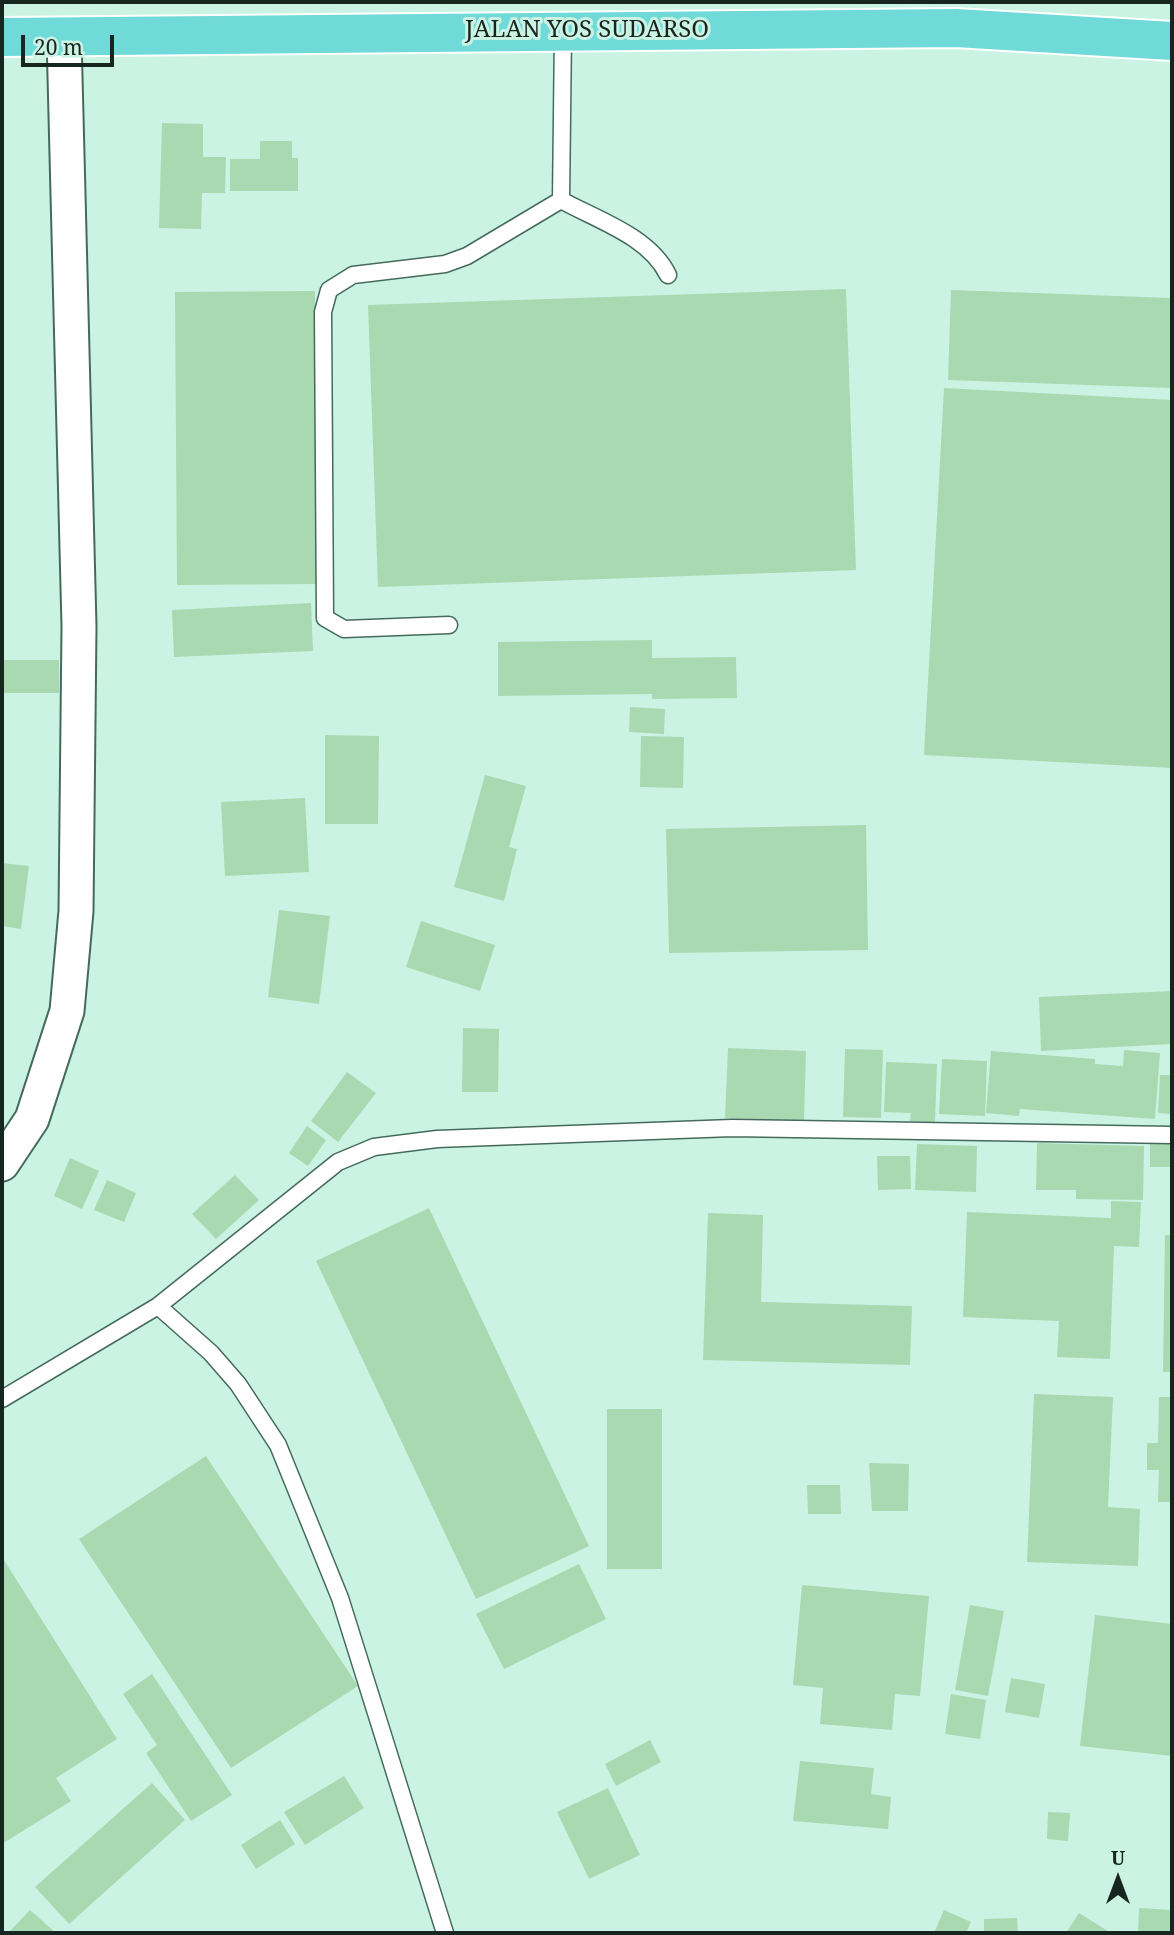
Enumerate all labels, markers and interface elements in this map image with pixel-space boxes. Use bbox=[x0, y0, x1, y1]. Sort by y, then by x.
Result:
street label: JALAN YOS SUDARSO bbox=[465, 16, 709, 44]
scale bar bbox=[24, 21, 117, 65]
text: 20 m bbox=[34, 33, 83, 61]
north arrow bbox=[1083, 1844, 1153, 1914]
text: U bbox=[1111, 1845, 1125, 1871]

